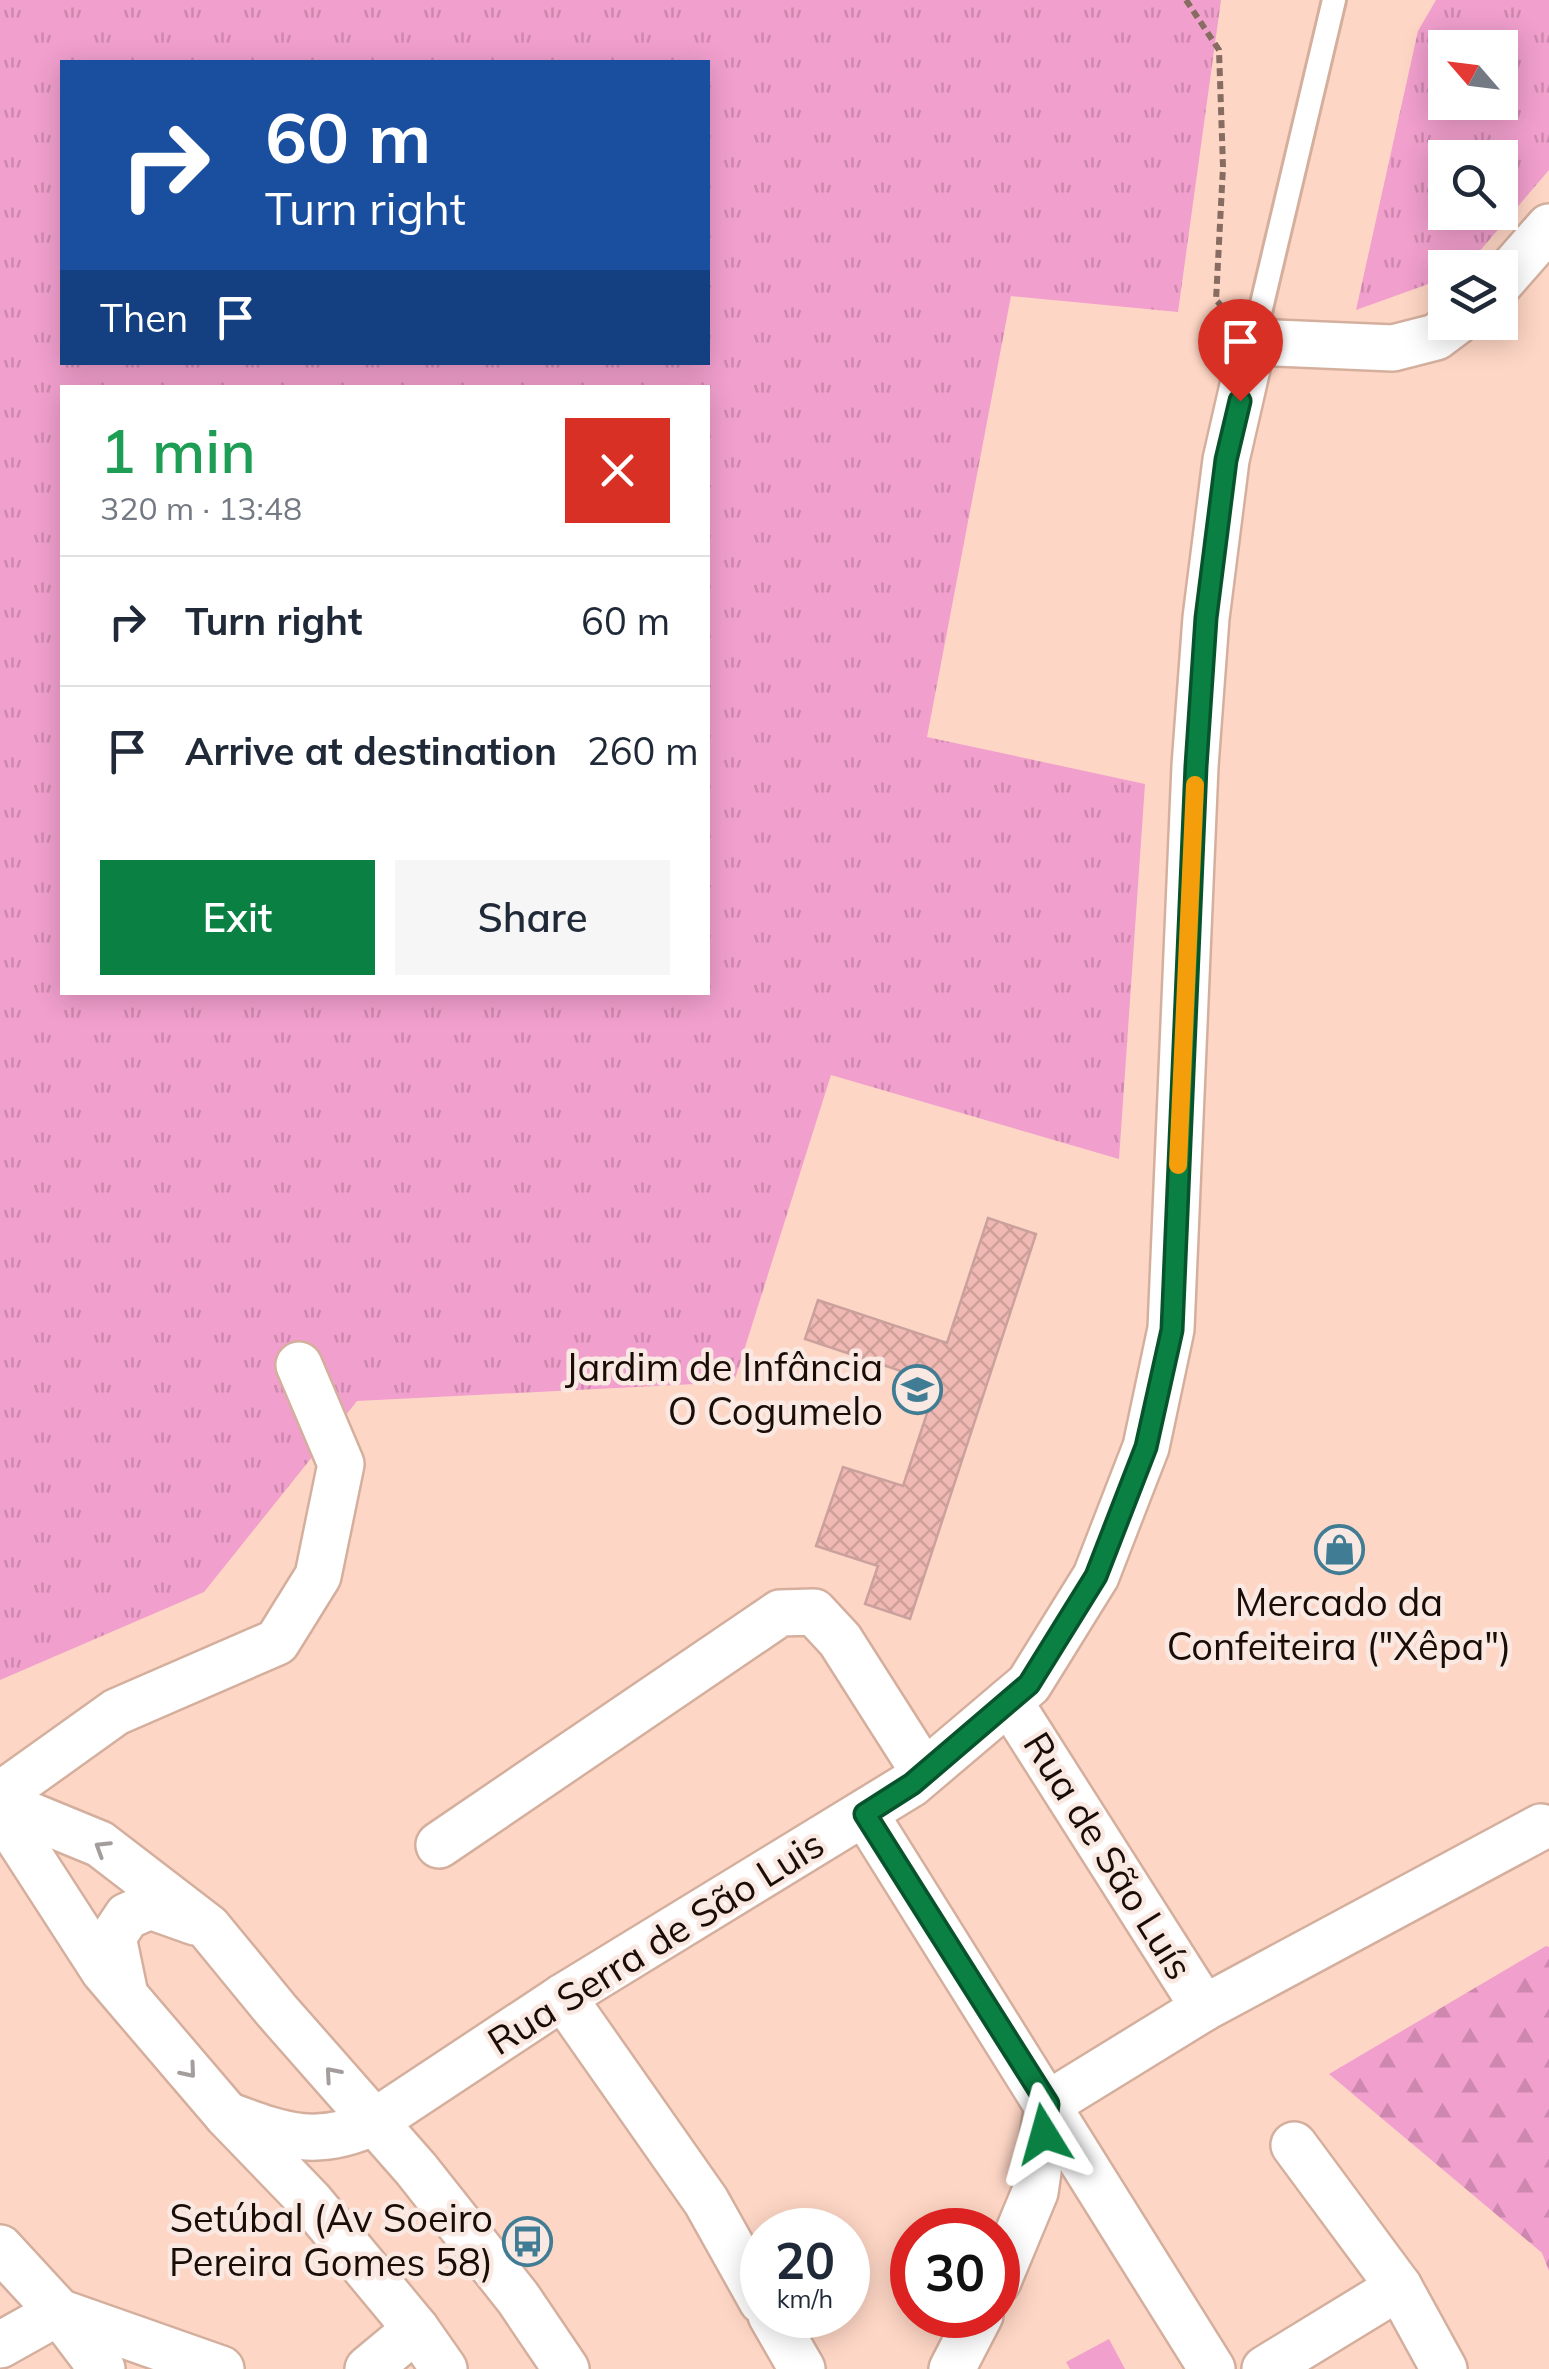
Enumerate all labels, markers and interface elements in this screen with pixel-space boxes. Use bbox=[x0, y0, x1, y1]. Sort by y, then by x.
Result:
north arrow bbox=[1428, 30, 1518, 120]
map controls bbox=[1428, 30, 1518, 340]
text: 60 m bbox=[265, 93, 431, 181]
icon: right bbox=[100, 100, 230, 230]
button: search bbox=[1428, 140, 1518, 230]
text: Turn right bbox=[265, 180, 466, 236]
button: layers bbox=[1428, 250, 1518, 340]
icon: arrive bbox=[208, 290, 263, 345]
text: Then bbox=[100, 294, 188, 342]
pin bbox=[1198, 299, 1283, 402]
icon: arrive bbox=[1213, 314, 1268, 369]
text: 1 min bbox=[100, 413, 256, 488]
button: close bbox=[565, 418, 670, 523]
text: 320 m · 13:48 bbox=[100, 488, 302, 528]
icon: right bbox=[100, 594, 155, 649]
text: Turn right bbox=[185, 597, 362, 645]
text: 60 m bbox=[581, 597, 670, 645]
icon: arrive bbox=[100, 724, 155, 779]
text: Arrive at destination bbox=[185, 727, 557, 775]
text: 260 m bbox=[587, 727, 699, 775]
button: Exit bbox=[100, 860, 375, 975]
button: Share bbox=[395, 860, 670, 975]
place label: Jardim de Infância O Cogumelo bbox=[565, 1343, 883, 1435]
school or university icon: Jardim de Infância O Cogumelo bbox=[892, 1364, 944, 1416]
shop icon: Mercado da Confeiteira ("Xêpa") bbox=[1313, 1523, 1365, 1575]
place label: Mercado da Confeiteira ("Xêpa") bbox=[1167, 1578, 1511, 1670]
street label: Rua de São Luís bbox=[1014, 1723, 1204, 1988]
street label: Rua Serra de São Luis bbox=[479, 1819, 832, 2065]
one-way arrow bbox=[95, 1841, 113, 1860]
one-way arrow bbox=[177, 2059, 195, 2077]
one-way arrow bbox=[325, 2067, 343, 2086]
position arrow bbox=[992, 2082, 1096, 2186]
place label: Setúbal (Av Soeiro Pereira Gomes 58) bbox=[169, 2194, 493, 2286]
speed limit sign: 30 bbox=[890, 2208, 1020, 2338]
bus stop icon: Setúbal (Av Soeiro Pereira Gomes 58) bbox=[502, 2215, 554, 2267]
text: 20 bbox=[775, 2229, 835, 2292]
text: km/h bbox=[777, 2283, 833, 2314]

